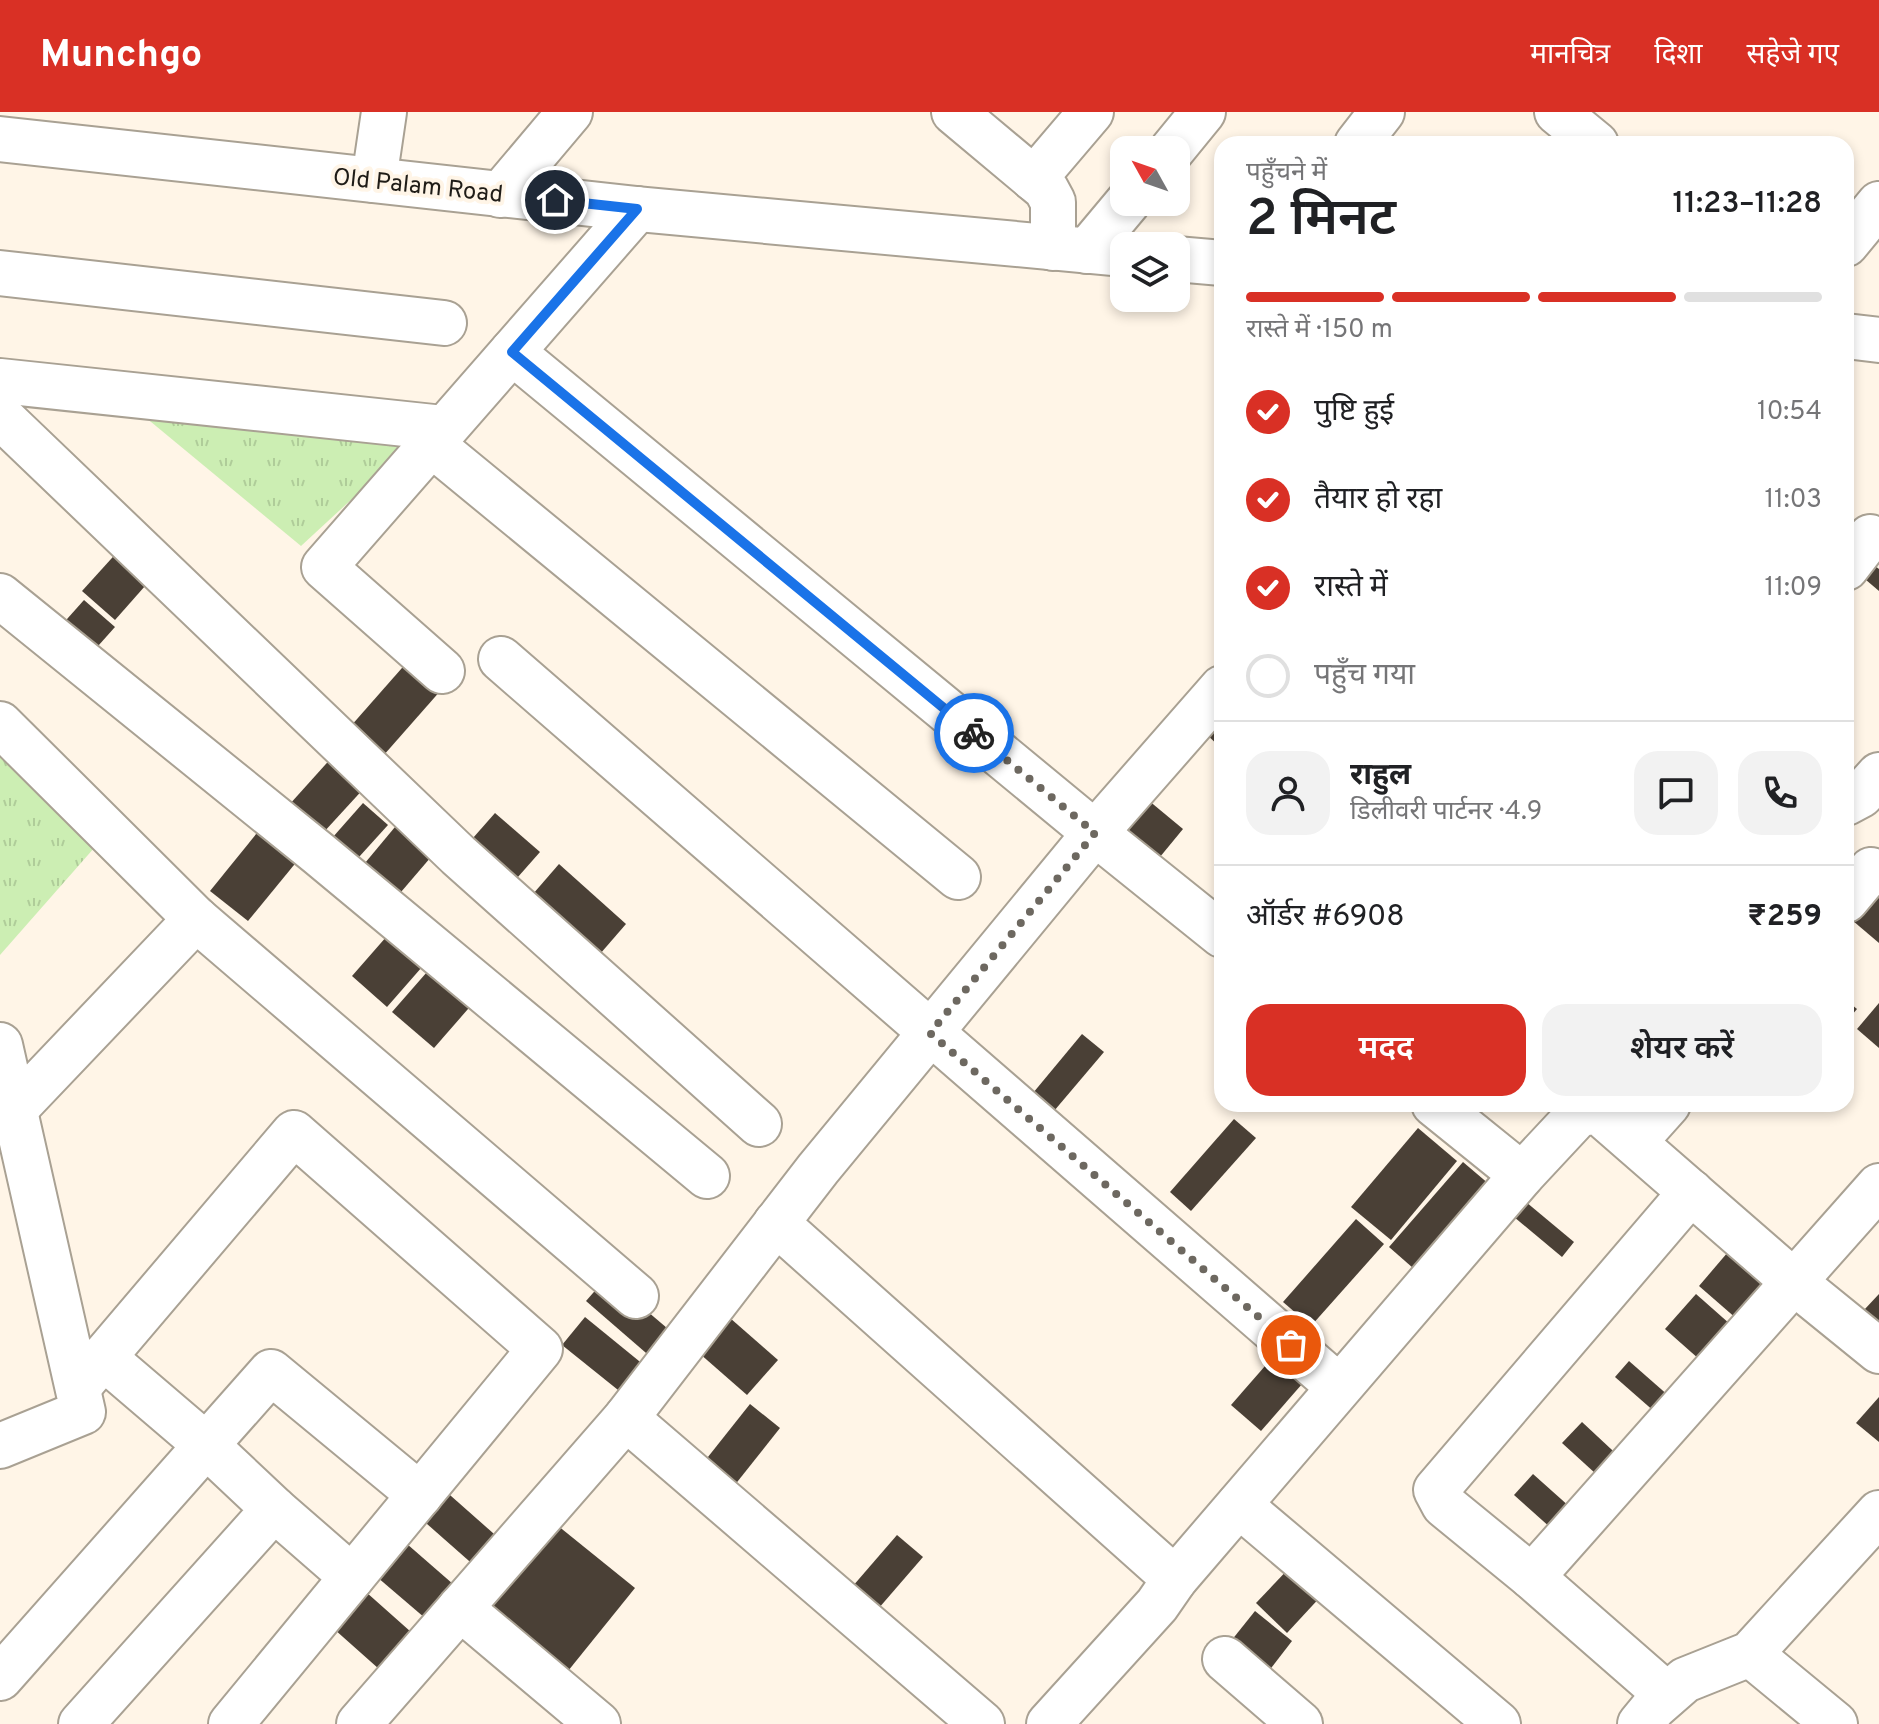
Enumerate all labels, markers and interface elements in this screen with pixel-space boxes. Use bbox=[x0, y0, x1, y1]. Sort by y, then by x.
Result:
text: Munchgo bbox=[40, 32, 202, 81]
text: मानचित्र bbox=[1530, 38, 1610, 74]
text: दिशा bbox=[1654, 38, 1703, 74]
text: सहेजे गए bbox=[1747, 38, 1839, 74]
north arrow bbox=[1110, 136, 1190, 216]
map controls bbox=[1110, 136, 1190, 312]
text: पहुँचने में bbox=[1246, 157, 1327, 190]
street label: Old Palam Road bbox=[331, 163, 504, 211]
pin bbox=[521, 166, 589, 234]
icon: home bbox=[533, 178, 577, 222]
text: 11:23–11:28 bbox=[1672, 186, 1822, 223]
text: 2 मिनट bbox=[1246, 188, 1396, 254]
button: layers bbox=[1110, 232, 1190, 312]
text: रास्ते में · 150 m bbox=[1246, 314, 1393, 347]
icon: check bbox=[1246, 390, 1290, 434]
text: पुष्टि हुई bbox=[1314, 394, 1394, 431]
text: 10:54 bbox=[1757, 396, 1822, 429]
icon: check bbox=[1246, 478, 1290, 522]
text: तैयार हो रहा bbox=[1314, 482, 1442, 519]
text: 11:03 bbox=[1764, 484, 1822, 517]
icon: check bbox=[1246, 566, 1290, 610]
text: रास्ते में bbox=[1314, 570, 1388, 607]
text: 11:09 bbox=[1765, 572, 1822, 605]
text: पहुँच गया bbox=[1314, 658, 1415, 695]
courier bbox=[934, 693, 1014, 773]
icon: bike bbox=[952, 711, 996, 755]
button: person bbox=[1246, 751, 1330, 835]
button: chat bbox=[1634, 751, 1718, 835]
button: phone bbox=[1738, 751, 1822, 835]
text: राहुल bbox=[1350, 758, 1411, 795]
text: डिलीवरी पार्टनर · 4.9 bbox=[1350, 796, 1542, 829]
text: ऑर्डर #6908 bbox=[1246, 899, 1405, 936]
text: ₹259 bbox=[1747, 899, 1822, 936]
button: मदद bbox=[1246, 1004, 1526, 1096]
button: शेयर करें bbox=[1542, 1004, 1822, 1096]
pin bbox=[1257, 1311, 1325, 1379]
icon: bag bbox=[1269, 1323, 1313, 1367]

